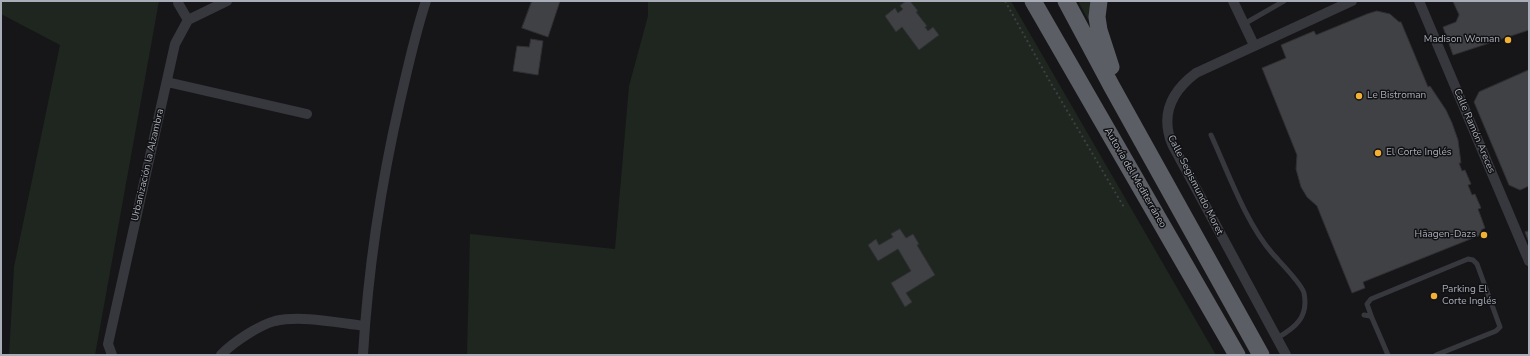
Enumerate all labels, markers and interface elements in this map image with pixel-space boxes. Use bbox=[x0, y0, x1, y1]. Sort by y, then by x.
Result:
place label: Madison Woman bbox=[1424, 34, 1500, 46]
marker: Madison Woman bbox=[1503, 35, 1513, 45]
street label: Calle Ramón Areces bbox=[1451, 87, 1497, 175]
place label: Le Bistroman bbox=[1367, 90, 1426, 102]
marker: Le Bistroman bbox=[1354, 91, 1364, 101]
street label: Urbanización la Alzambra bbox=[129, 108, 167, 222]
street label: Autovía del Mediterráneo bbox=[1101, 126, 1169, 230]
street label: Calle Segismundo Moret bbox=[1165, 133, 1225, 237]
place label: El Corte Inglés bbox=[1386, 147, 1452, 159]
marker: El Corte Inglés bbox=[1373, 148, 1383, 158]
place label: Häagen-Dazs bbox=[1415, 229, 1476, 241]
marker: Häagen-Dazs bbox=[1479, 230, 1489, 240]
place label: Parking El Corte Inglés bbox=[1442, 284, 1496, 308]
marker: Parking El Corte Inglés bbox=[1429, 291, 1439, 301]

